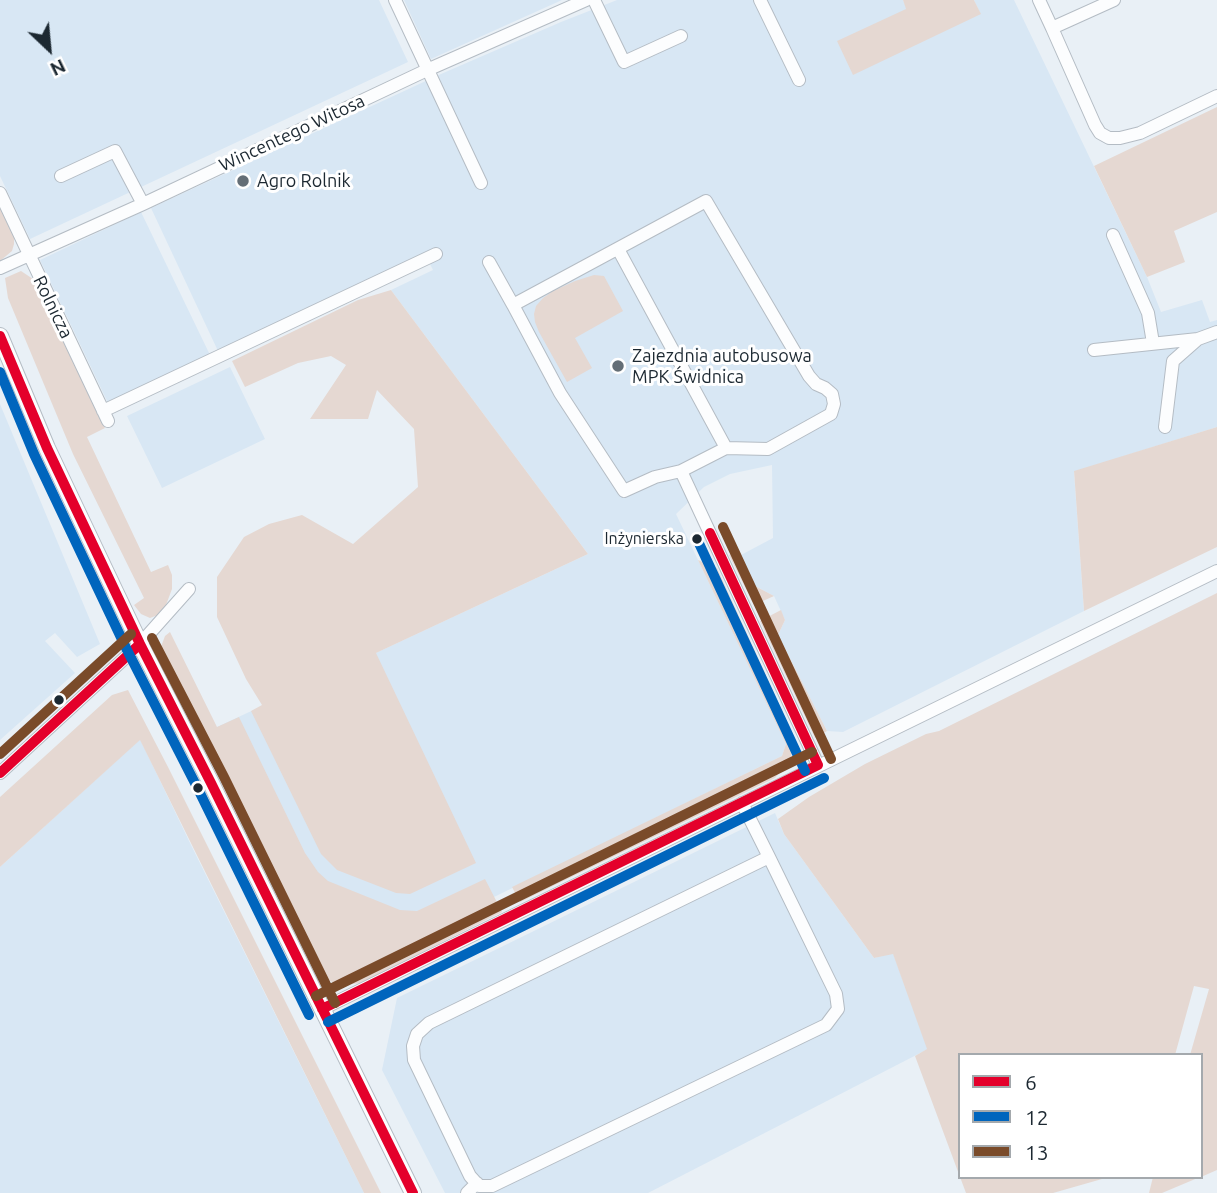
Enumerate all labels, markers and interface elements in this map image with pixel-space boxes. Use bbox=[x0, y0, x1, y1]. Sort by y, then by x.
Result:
north arrow bbox=[14, 14, 84, 84]
text: N bbox=[47, 55, 69, 81]
street label: Wincentego Witosa bbox=[216, 90, 368, 176]
place label: Agro Rolnik bbox=[257, 170, 351, 192]
marker: Agro Rolnik bbox=[235, 173, 251, 189]
street label: Rolnicza bbox=[29, 272, 77, 342]
place label: Zajezdnia autobusowa MPK Świdnica bbox=[632, 345, 812, 388]
marker: Zajezdnia autobusowa MPK Świdnica bbox=[610, 358, 626, 374]
place label: Inżynierska bbox=[605, 529, 684, 549]
marker: Inżynierska bbox=[690, 532, 704, 546]
unlabelled marker bbox=[52, 693, 66, 707]
unlabelled marker bbox=[191, 781, 205, 795]
legend bbox=[958, 1053, 1203, 1179]
text: 6 bbox=[1025, 1070, 1037, 1094]
text: 12 bbox=[1025, 1105, 1049, 1129]
text: 13 bbox=[1025, 1140, 1049, 1164]

